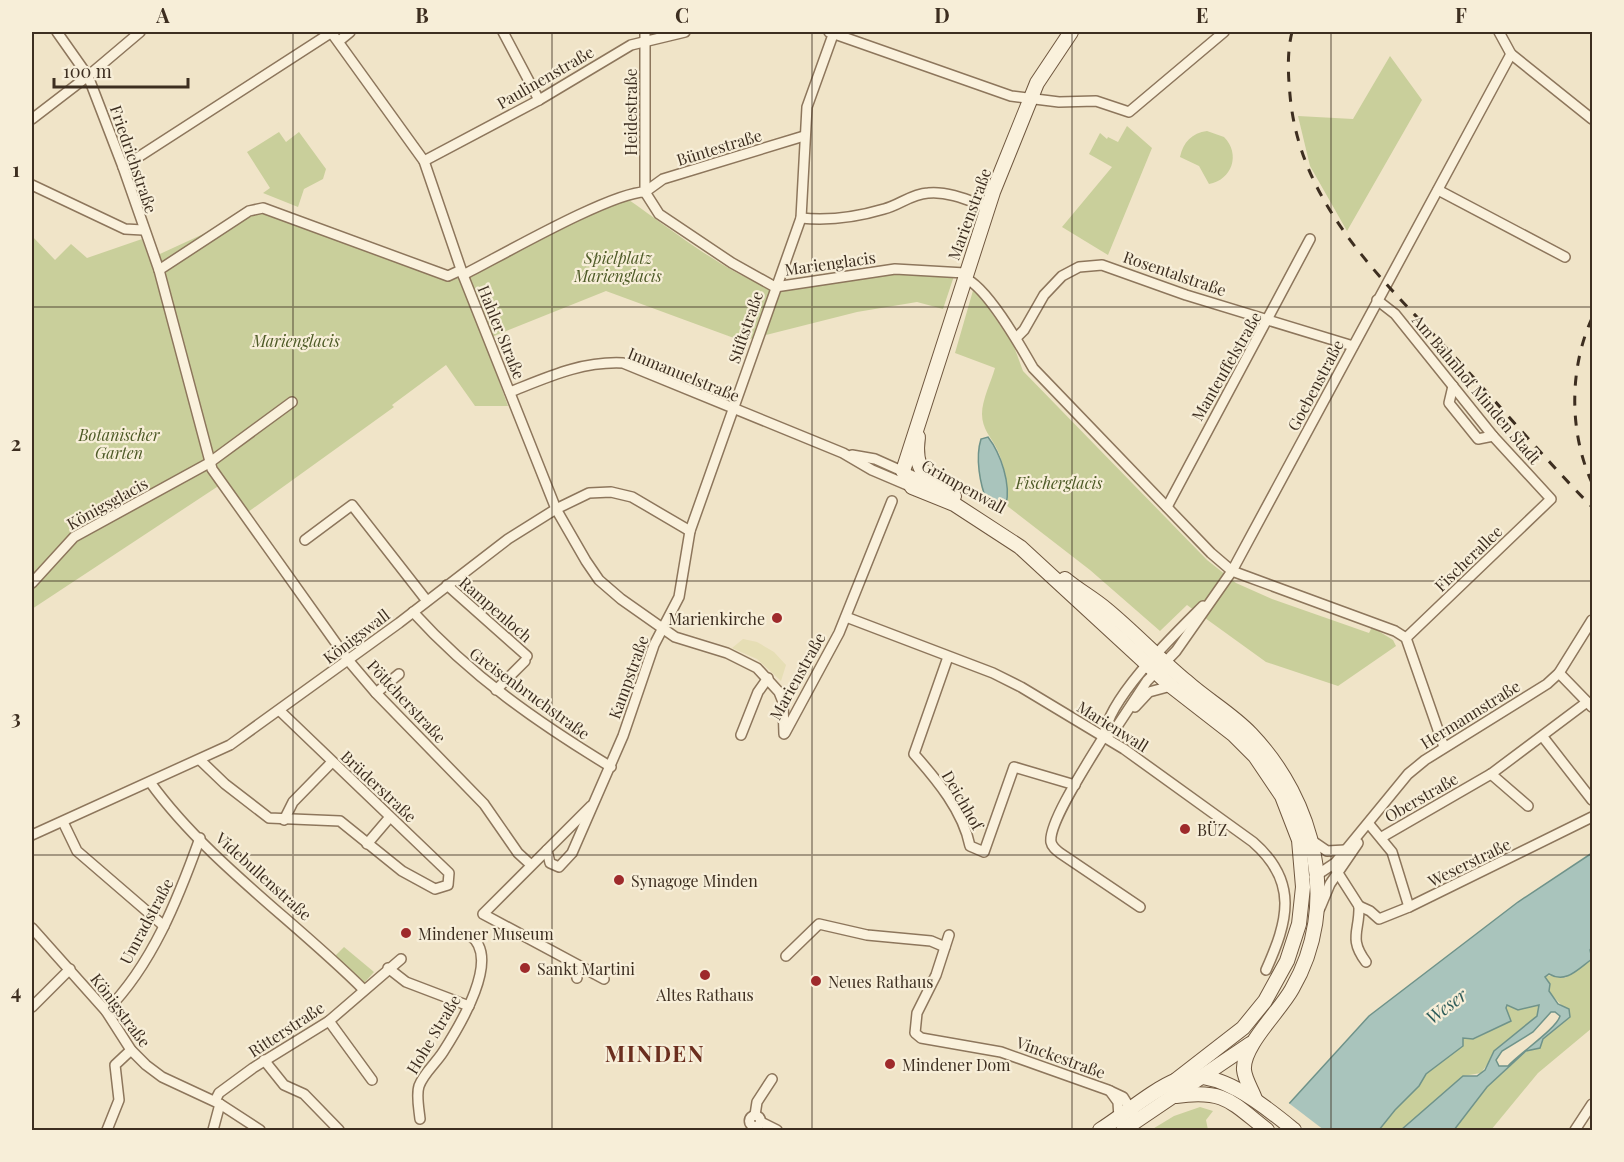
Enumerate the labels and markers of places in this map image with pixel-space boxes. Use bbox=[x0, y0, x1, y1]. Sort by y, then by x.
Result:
place label: Marienkirche bbox=[668, 608, 765, 629]
marker: Marienkirche bbox=[770, 611, 784, 625]
place label: BÜZ bbox=[1197, 819, 1227, 840]
marker: BÜZ bbox=[1178, 822, 1192, 836]
place label: Synagoge Minden bbox=[631, 870, 758, 891]
marker: Synagoge Minden bbox=[612, 873, 626, 887]
place label: Mindener Museum bbox=[418, 923, 554, 944]
marker: Mindener Museum bbox=[399, 926, 413, 940]
place label: Sankt Martini bbox=[537, 958, 635, 979]
marker: Sankt Martini bbox=[518, 961, 532, 975]
marker: Altes Rathaus bbox=[698, 968, 712, 982]
place label: Neues Rathaus bbox=[828, 971, 933, 992]
marker: Neues Rathaus bbox=[809, 974, 823, 988]
place label: Altes Rathaus bbox=[655, 984, 754, 1005]
place label: Mindener Dom bbox=[902, 1054, 1011, 1075]
marker: Mindener Dom bbox=[883, 1057, 897, 1071]

